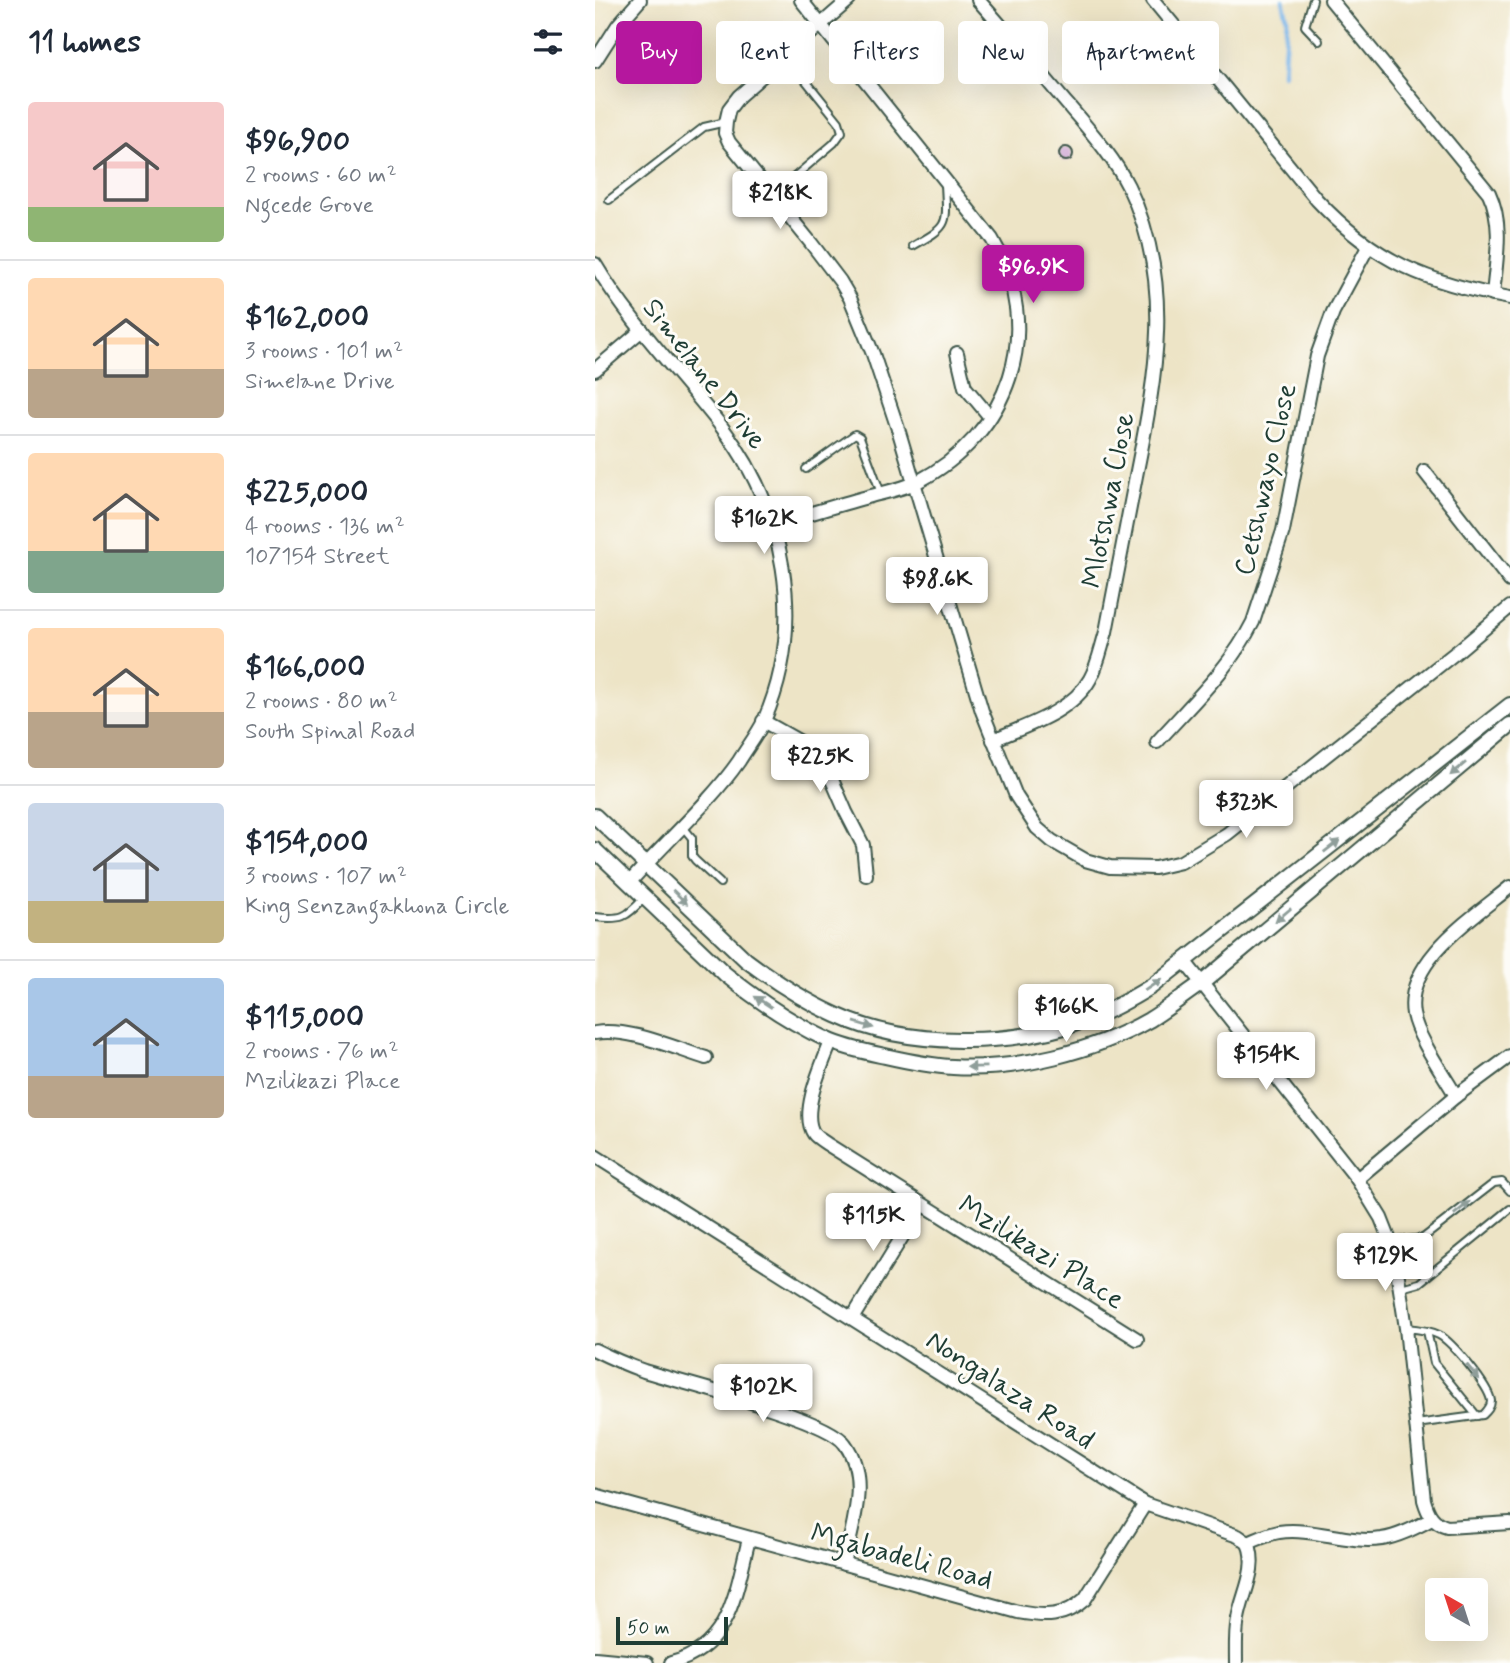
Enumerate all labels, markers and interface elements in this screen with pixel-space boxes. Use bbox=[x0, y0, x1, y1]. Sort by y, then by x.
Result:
chip: Buy bbox=[616, 21, 702, 84]
chip: Rent bbox=[716, 21, 815, 84]
chip: Filters bbox=[829, 21, 944, 84]
chip: New bbox=[958, 21, 1048, 84]
chip: Apartment bbox=[1062, 21, 1219, 84]
text: 11 homes bbox=[28, 23, 141, 62]
icon: filters bbox=[529, 23, 567, 61]
text: $96,900 bbox=[245, 122, 350, 161]
icon: home bbox=[84, 130, 168, 214]
text: 2 rooms · 60 m² bbox=[245, 161, 397, 191]
pin: $218K bbox=[731, 172, 829, 231]
text: $218K bbox=[748, 179, 812, 209]
text: Ngcede Grove bbox=[245, 191, 374, 221]
pin: $96.9K bbox=[976, 246, 1090, 305]
text: $96.9K bbox=[998, 253, 1068, 283]
street label: Simelane Drive bbox=[633, 291, 775, 458]
text: $162,000 bbox=[245, 298, 369, 337]
icon: home bbox=[84, 306, 168, 390]
text: 3 rooms · 101 m² bbox=[245, 337, 403, 367]
text: Simelane Drive bbox=[245, 367, 395, 397]
street label: Cetshwayo Close bbox=[1226, 380, 1307, 579]
street label: Mlotshwa Close bbox=[1074, 409, 1145, 591]
text: $225,000 bbox=[245, 473, 368, 512]
icon: home bbox=[84, 481, 168, 565]
pin: $162K bbox=[715, 496, 813, 556]
text: $162K bbox=[731, 504, 797, 534]
text: 4 rooms · 136 m² bbox=[245, 512, 405, 542]
text: 107154 Street bbox=[245, 542, 389, 572]
pin: $98.6K bbox=[880, 558, 994, 617]
text: $98.6K bbox=[902, 565, 972, 595]
text: $166,000 bbox=[245, 648, 365, 687]
icon: home bbox=[84, 656, 168, 740]
text: 2 rooms · 80 m² bbox=[245, 687, 398, 717]
text: South Spinal Road bbox=[245, 717, 415, 747]
pin: $225K bbox=[771, 734, 869, 794]
text: $225K bbox=[787, 742, 853, 772]
one-way arrow bbox=[1449, 761, 1466, 776]
pin: $323K bbox=[1197, 780, 1295, 840]
text: $323K bbox=[1215, 788, 1277, 818]
text: $154,000 bbox=[245, 823, 368, 862]
icon: home bbox=[84, 831, 168, 915]
one-way arrow bbox=[1323, 838, 1341, 853]
text: 3 rooms · 107 m² bbox=[245, 862, 407, 892]
one-way arrow bbox=[671, 888, 688, 904]
text: King Senzangakhona Circle bbox=[245, 892, 509, 922]
one-way arrow bbox=[1275, 907, 1292, 922]
one-way arrow bbox=[1144, 978, 1162, 992]
pin: $166K bbox=[1017, 984, 1115, 1044]
text: $166K bbox=[1034, 992, 1098, 1022]
one-way arrow bbox=[754, 996, 773, 1009]
text: $115,000 bbox=[245, 998, 364, 1037]
icon: home bbox=[84, 1006, 168, 1090]
one-way arrow bbox=[854, 1020, 875, 1030]
pin: $154K bbox=[1217, 1032, 1315, 1092]
text: 2 rooms · 76 m² bbox=[245, 1037, 398, 1067]
text: $154K bbox=[1233, 1040, 1299, 1070]
one-way arrow bbox=[966, 1061, 988, 1072]
text: Mzilikazi Place bbox=[245, 1067, 400, 1097]
street label: Mzilikazi Place bbox=[951, 1187, 1131, 1319]
pin: $115K bbox=[824, 1194, 922, 1253]
text: $115K bbox=[842, 1201, 904, 1231]
one-way arrow bbox=[1453, 1201, 1471, 1215]
pin: $129K bbox=[1336, 1234, 1434, 1293]
text: $129K bbox=[1353, 1241, 1417, 1271]
street label: Nongalaza Road bbox=[917, 1323, 1101, 1461]
one-way arrow bbox=[1466, 1362, 1481, 1380]
pin: $102K bbox=[714, 1364, 812, 1424]
text: $102K bbox=[730, 1372, 796, 1402]
street label: Mgabadeli Road bbox=[806, 1515, 996, 1602]
north arrow bbox=[1425, 1578, 1487, 1642]
map controls bbox=[1425, 1578, 1488, 1641]
scale bar bbox=[616, 1614, 728, 1646]
text: 50 m bbox=[627, 1616, 670, 1641]

